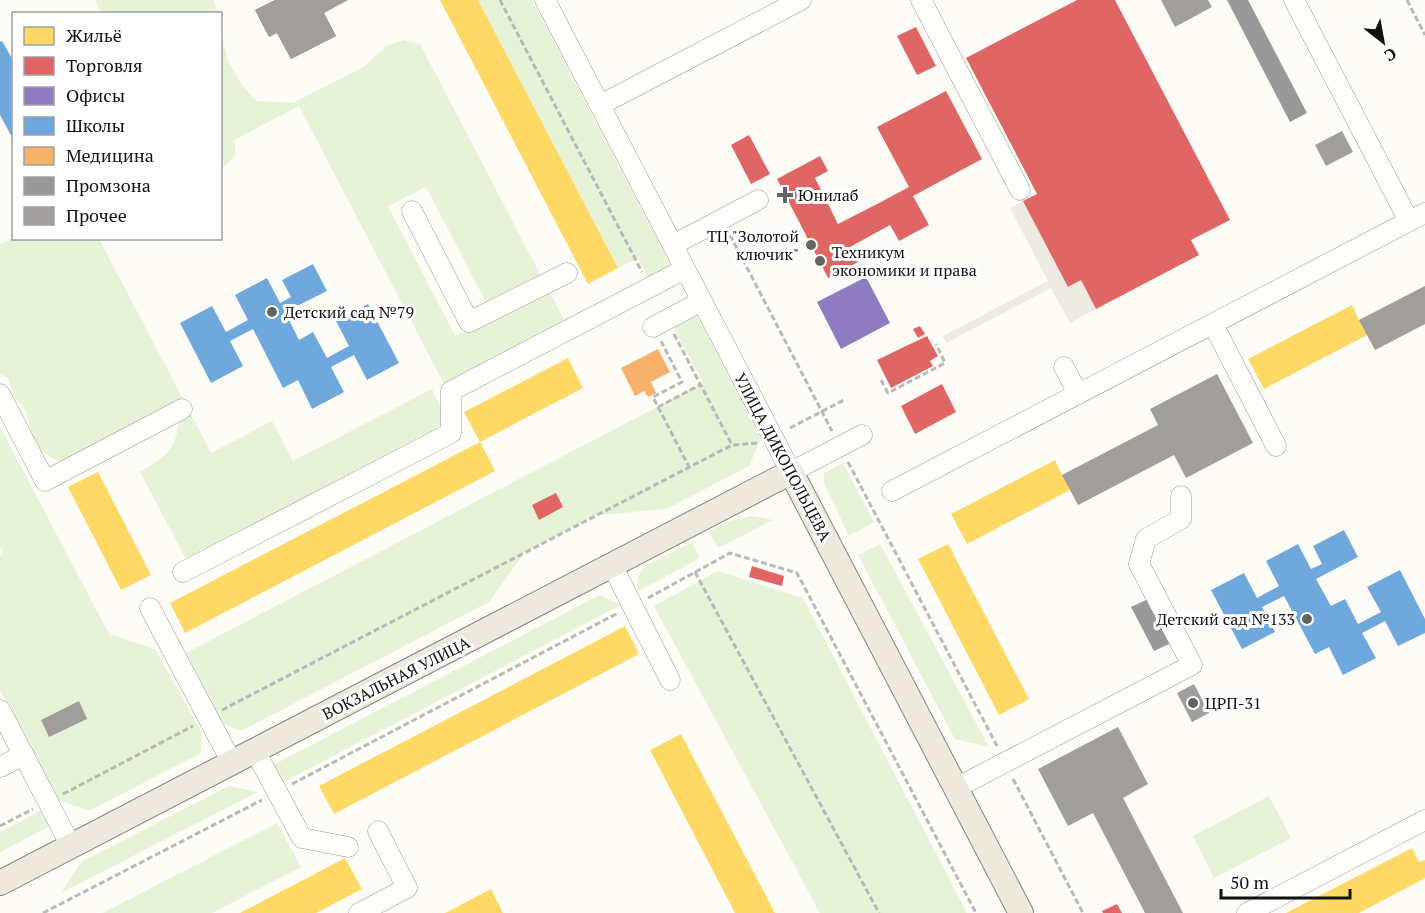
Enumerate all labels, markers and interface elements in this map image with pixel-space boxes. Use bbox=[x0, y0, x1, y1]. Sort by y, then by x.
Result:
legend bbox=[12, 12, 222, 240]
north arrow bbox=[1353, 12, 1413, 72]
text: Жильё bbox=[66, 23, 122, 47]
text: С bbox=[1381, 43, 1401, 67]
text: Торговля bbox=[66, 53, 143, 77]
text: Офисы bbox=[66, 83, 125, 107]
text: Школы bbox=[66, 113, 125, 137]
text: Медицина bbox=[66, 143, 154, 167]
text: Промзона bbox=[66, 173, 151, 197]
place label: Юнилаб bbox=[798, 184, 859, 206]
marker: Юнилаб bbox=[776, 186, 794, 204]
text: Прочее bbox=[66, 203, 127, 227]
place label: ТЦ "Золотой ключик" bbox=[707, 225, 799, 265]
marker: ТЦ "Золотой ключик" bbox=[804, 238, 818, 252]
place label: Техникум экономики и права bbox=[832, 241, 977, 281]
marker: Техникум экономики и права bbox=[813, 254, 827, 268]
place label: Детский сад №79 bbox=[284, 301, 414, 323]
marker: Детский сад №79 bbox=[265, 305, 279, 319]
street label: УЛИЦА ДИКОПОЛЬЦЕВА bbox=[729, 369, 837, 545]
place label: Детский сад №133 bbox=[1157, 608, 1295, 630]
marker: Детский сад №133 bbox=[1300, 612, 1314, 626]
street label: ВОКЗАЛЬНАЯ УЛИЦА bbox=[318, 631, 474, 725]
place label: ЦРП-31 bbox=[1205, 692, 1262, 714]
marker: ЦРП-31 bbox=[1186, 696, 1200, 710]
scale bar bbox=[1221, 862, 1350, 900]
text: 50 m bbox=[1230, 870, 1270, 894]

